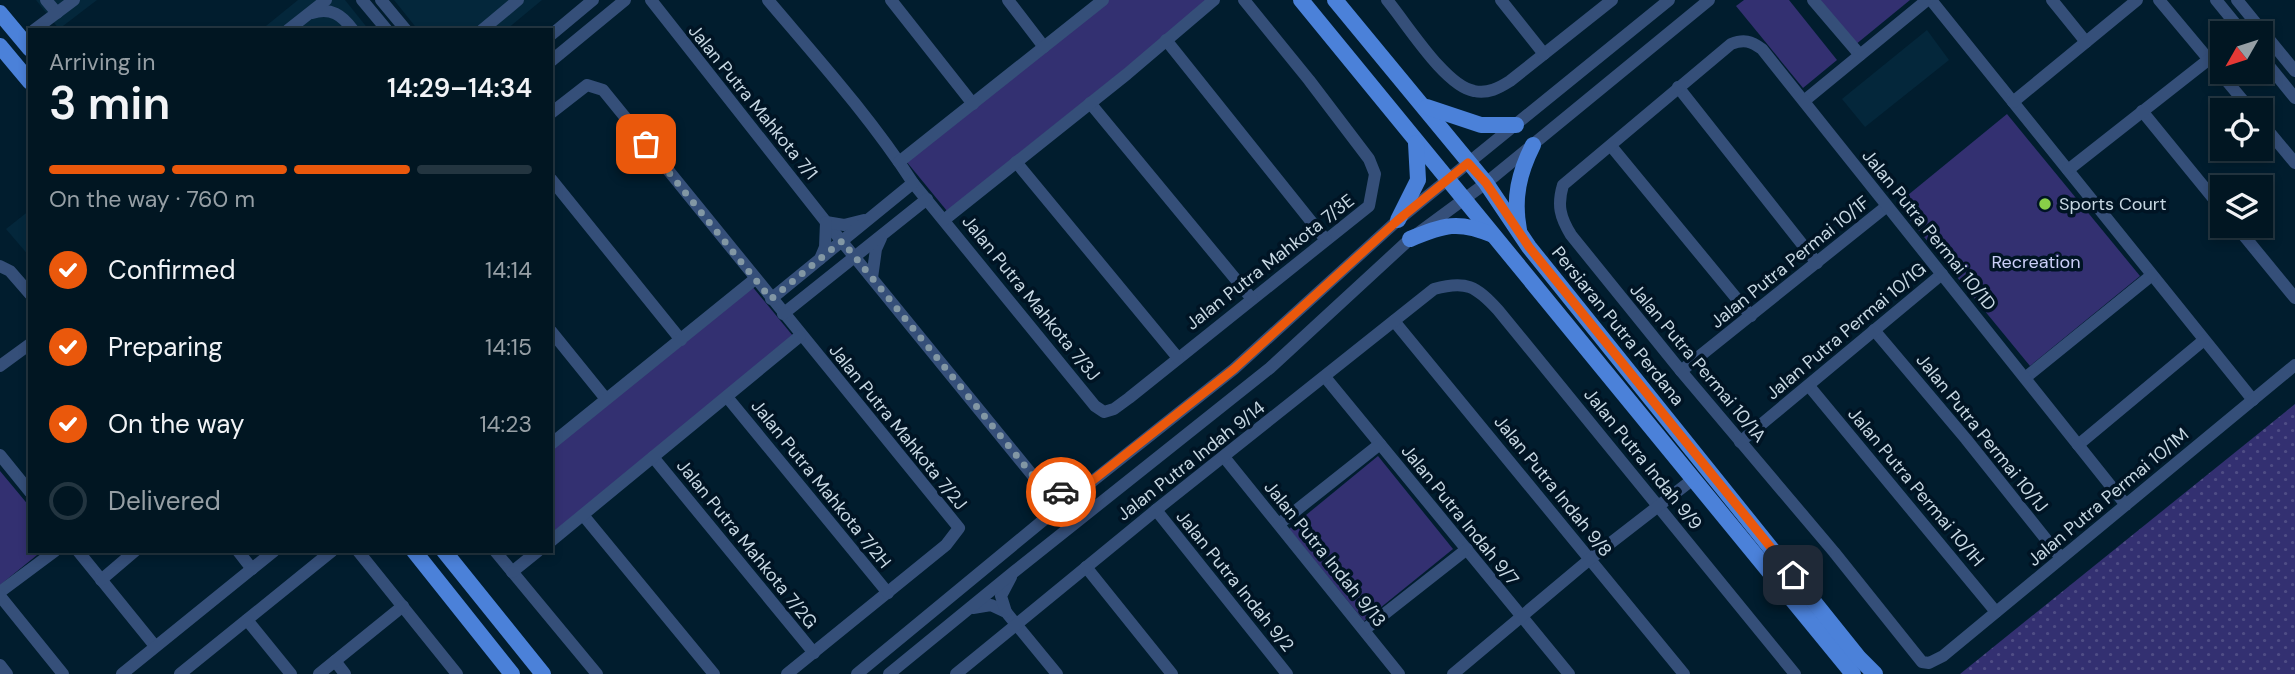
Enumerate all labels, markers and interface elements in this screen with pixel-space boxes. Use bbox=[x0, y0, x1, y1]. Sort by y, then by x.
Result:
street label: Jalan Putra Mahkota 7/1 bbox=[683, 19, 823, 185]
north arrow bbox=[2210, 21, 2273, 84]
map controls bbox=[2210, 21, 2273, 238]
text: Arriving in bbox=[49, 47, 155, 77]
text: 14:29–14:34 bbox=[387, 71, 532, 105]
text: 3 min bbox=[49, 73, 170, 133]
button: locate bbox=[2210, 98, 2273, 161]
pin bbox=[616, 114, 676, 174]
icon: bag bbox=[627, 125, 665, 163]
street label: Jalan Putra Permai 10/1D bbox=[1856, 144, 2002, 316]
button: layers bbox=[2210, 175, 2273, 238]
text: On the way · 760 m bbox=[49, 184, 255, 214]
street label: Jalan Putra Mahkota 7/3E bbox=[1181, 189, 1359, 335]
street label: Jalan Putra Permai 10/1F bbox=[1705, 190, 1875, 334]
place label: Sports Court bbox=[2059, 192, 2167, 216]
marker: Sports Court bbox=[2037, 196, 2053, 212]
street label: Jalan Putra Mahkota 7/3J bbox=[957, 210, 1105, 386]
street label: Persiaran Putra Perdana bbox=[1546, 241, 1690, 411]
park label: Recreation bbox=[1991, 250, 2081, 274]
icon: check bbox=[49, 251, 87, 289]
text: Confirmed bbox=[108, 253, 235, 287]
text: 14:14 bbox=[485, 255, 532, 285]
street label: Jalan Putra Permai 10/1G bbox=[1761, 257, 1931, 405]
street label: Jalan Putra Permai 10/1A bbox=[1624, 279, 1772, 447]
icon: check bbox=[49, 328, 87, 366]
text: Preparing bbox=[108, 330, 223, 364]
text: 14:15 bbox=[485, 332, 532, 362]
street label: Jalan Putra Mahkota 7/2J bbox=[824, 339, 972, 515]
street label: Jalan Putra Permai 10/1J bbox=[1911, 349, 2053, 517]
street label: Jalan Putra Indah 9/9 bbox=[1578, 383, 1708, 535]
street label: Jalan Putra Mahkota 7/2H bbox=[746, 395, 896, 573]
street label: Jalan Putra Indah 9/14 bbox=[1112, 396, 1270, 526]
street label: Jalan Putra Permai 10/1H bbox=[1842, 402, 1990, 572]
icon: check bbox=[49, 405, 87, 443]
text: On the way bbox=[108, 407, 244, 441]
text: 14:23 bbox=[479, 409, 532, 439]
street label: Jalan Putra Indah 9/8 bbox=[1489, 410, 1617, 562]
street label: Jalan Putra Permai 10/1M bbox=[2022, 422, 2194, 572]
street label: Jalan Putra Indah 9/7 bbox=[1396, 440, 1524, 590]
street label: Jalan Putra Mahkota 7/2G bbox=[671, 454, 823, 634]
courier bbox=[1026, 457, 1096, 527]
icon: car bbox=[1042, 473, 1080, 511]
street label: Jalan Putra Indah 9/13 bbox=[1259, 476, 1391, 632]
text: Delivered bbox=[108, 484, 221, 518]
street label: Jalan Putra Indah 9/2 bbox=[1170, 505, 1300, 657]
pin bbox=[1763, 545, 1823, 605]
icon: home bbox=[1774, 556, 1812, 594]

